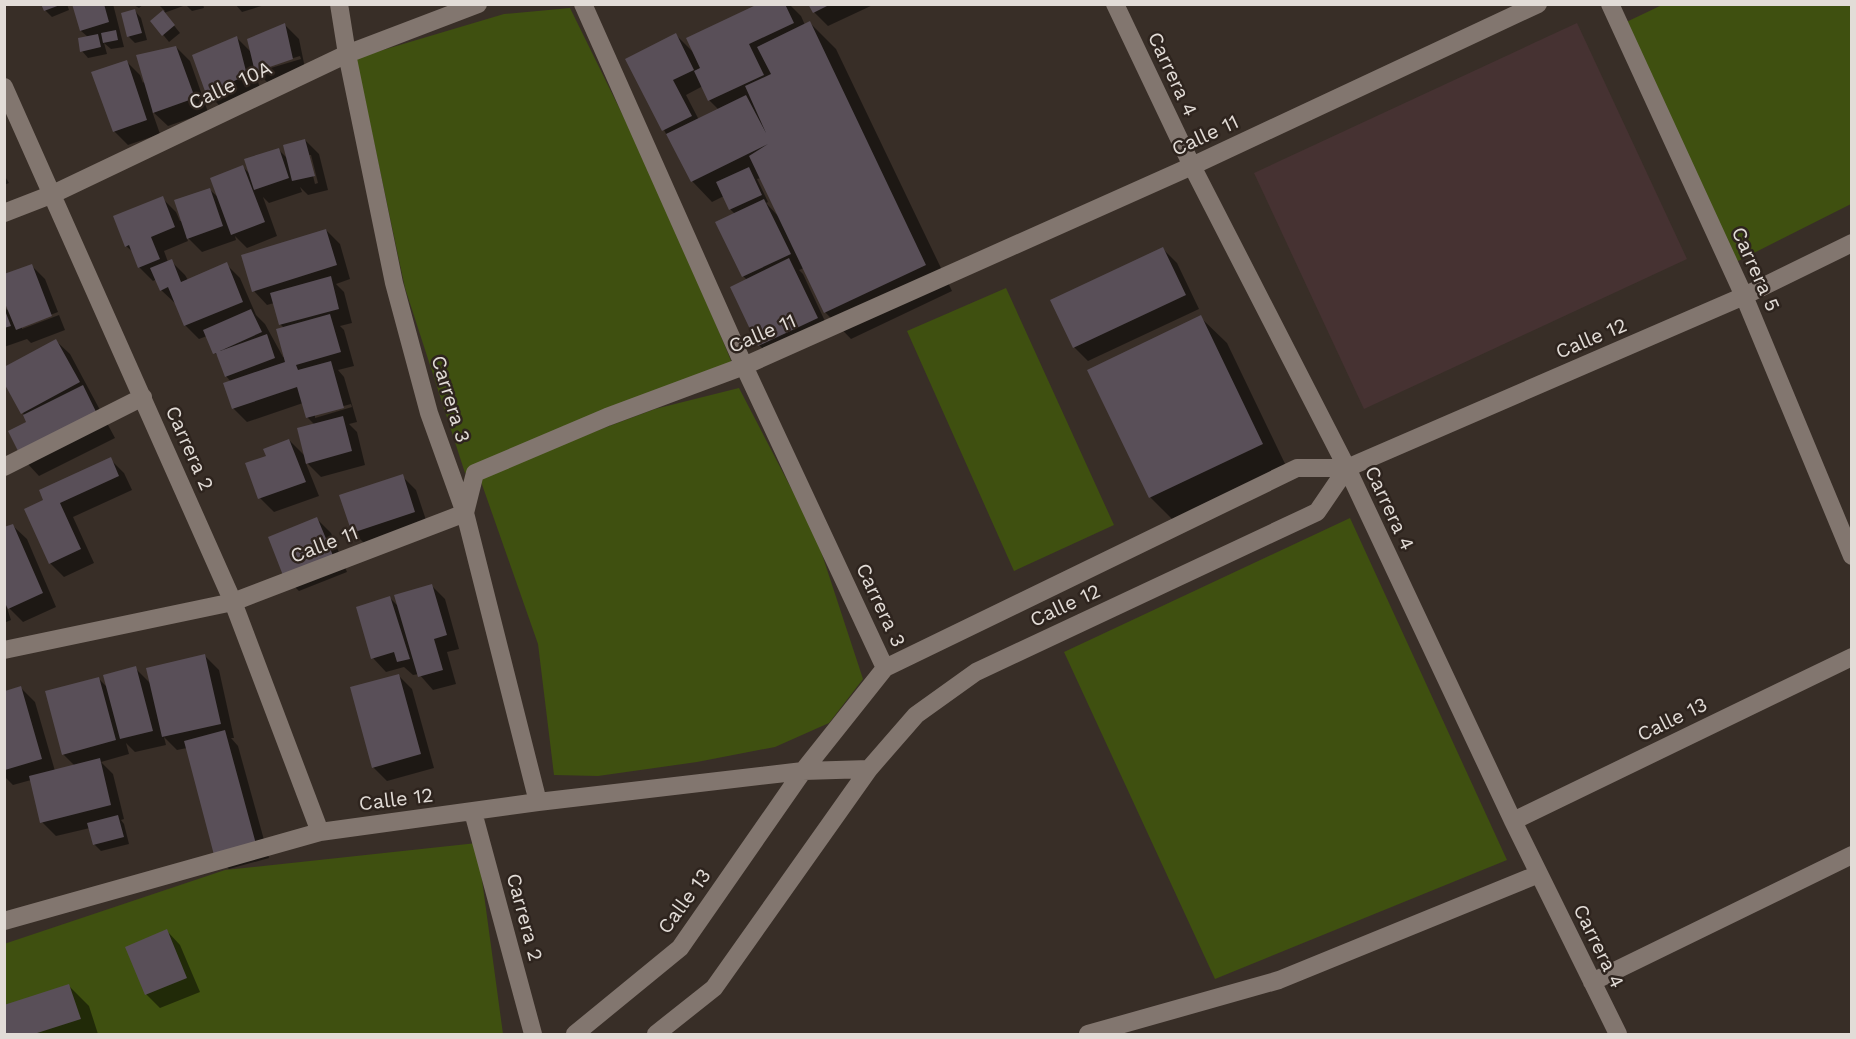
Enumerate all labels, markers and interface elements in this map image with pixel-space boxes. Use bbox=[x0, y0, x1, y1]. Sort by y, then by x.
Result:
street label: Carrera 4 bbox=[1143, 28, 1203, 120]
street label: Calle 10A bbox=[185, 55, 275, 115]
street label: Calle 11 bbox=[1168, 109, 1242, 161]
street label: Carrera 5 bbox=[1727, 223, 1785, 315]
street label: Calle 11 bbox=[725, 308, 799, 358]
street label: Calle 12 bbox=[1552, 312, 1630, 364]
street label: Carrera 3 bbox=[426, 353, 476, 445]
street label: Carrera 2 bbox=[161, 402, 219, 494]
street label: Carrera 4 bbox=[1360, 462, 1420, 554]
street label: Calle 11 bbox=[287, 520, 361, 568]
street label: Carrera 3 bbox=[851, 559, 911, 651]
street label: Calle 12 bbox=[1026, 578, 1104, 632]
street label: Calle 13 bbox=[1633, 692, 1711, 746]
street label: Calle 12 bbox=[357, 783, 435, 815]
street label: Calle 13 bbox=[652, 864, 716, 938]
street label: Carrera 2 bbox=[502, 871, 548, 963]
street label: Carrera 4 bbox=[1568, 900, 1630, 992]

